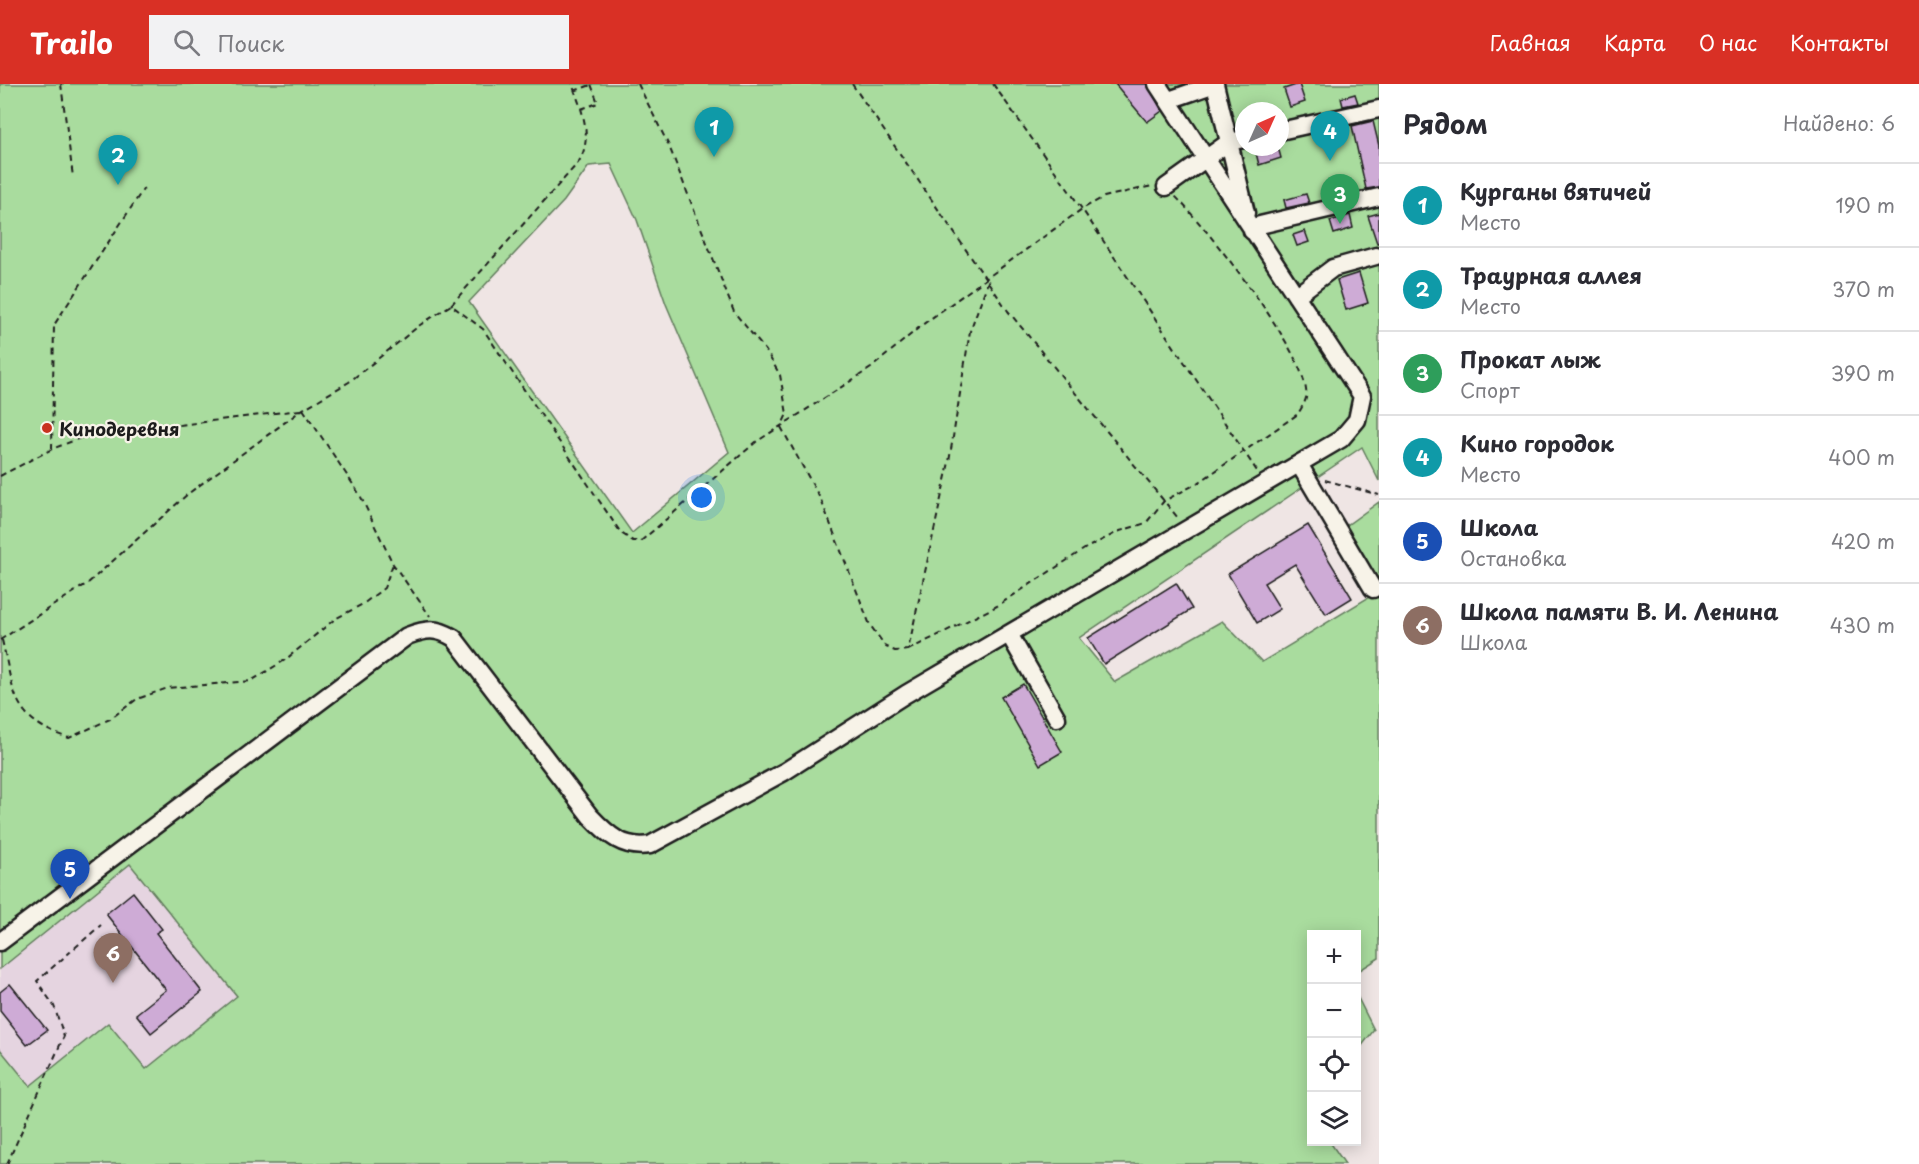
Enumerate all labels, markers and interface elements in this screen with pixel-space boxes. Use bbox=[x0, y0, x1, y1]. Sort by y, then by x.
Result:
search box bbox=[149, 15, 569, 69]
text: Trailo bbox=[30, 21, 113, 64]
icon: search bbox=[170, 26, 203, 59]
text: Поиск bbox=[218, 26, 284, 59]
text: Главная bbox=[1490, 26, 1571, 58]
text: Карта bbox=[1604, 26, 1666, 58]
text: О нас bbox=[1699, 26, 1757, 58]
text: Контакты bbox=[1790, 26, 1889, 58]
north arrow bbox=[1235, 102, 1289, 156]
text: Рядом bbox=[1403, 104, 1488, 143]
pin: 1 bbox=[694, 107, 734, 157]
text: Найдено: 6 bbox=[1783, 108, 1895, 138]
pin: 4 bbox=[1310, 112, 1350, 161]
pin: 2 bbox=[98, 135, 138, 185]
pin: 3 bbox=[1320, 174, 1360, 224]
text: Курганы вятичей bbox=[1460, 174, 1652, 207]
text: 1 bbox=[1418, 190, 1427, 220]
text: 190 m bbox=[1836, 190, 1895, 220]
text: Место bbox=[1460, 207, 1521, 237]
text: Траурная аллея bbox=[1460, 258, 1642, 291]
text: 2 bbox=[1415, 274, 1430, 304]
text: 370 m bbox=[1832, 274, 1895, 304]
text: Место bbox=[1460, 291, 1521, 321]
text: Прокат лыж bbox=[1460, 342, 1601, 375]
text: 3 bbox=[1416, 358, 1429, 388]
text: 390 m bbox=[1831, 358, 1895, 388]
text: Спорт bbox=[1460, 375, 1520, 405]
place label: Кинодеревня bbox=[59, 415, 179, 442]
marker: Кинодеревня bbox=[40, 421, 54, 435]
text: Кино городок bbox=[1460, 426, 1614, 459]
text: 4 bbox=[1416, 442, 1429, 472]
text: 400 m bbox=[1828, 442, 1895, 472]
text: Место bbox=[1460, 459, 1521, 489]
your location bbox=[687, 483, 716, 512]
text: Школа bbox=[1460, 510, 1538, 543]
text: 5 bbox=[1416, 526, 1429, 556]
text: 420 m bbox=[1831, 526, 1895, 556]
text: Остановка bbox=[1460, 543, 1566, 573]
text: Школа памяти В. И. Ленина bbox=[1460, 594, 1779, 627]
text: 6 bbox=[1415, 610, 1430, 640]
text: 430 m bbox=[1830, 610, 1895, 640]
text: Школа bbox=[1460, 627, 1527, 657]
pin: 5 bbox=[50, 850, 90, 899]
map controls bbox=[1307, 930, 1361, 1146]
button: + bbox=[1307, 930, 1361, 984]
pin: 6 bbox=[94, 934, 132, 983]
button: − bbox=[1307, 984, 1361, 1038]
button: locate bbox=[1307, 1038, 1361, 1092]
button: layers bbox=[1307, 1092, 1361, 1146]

